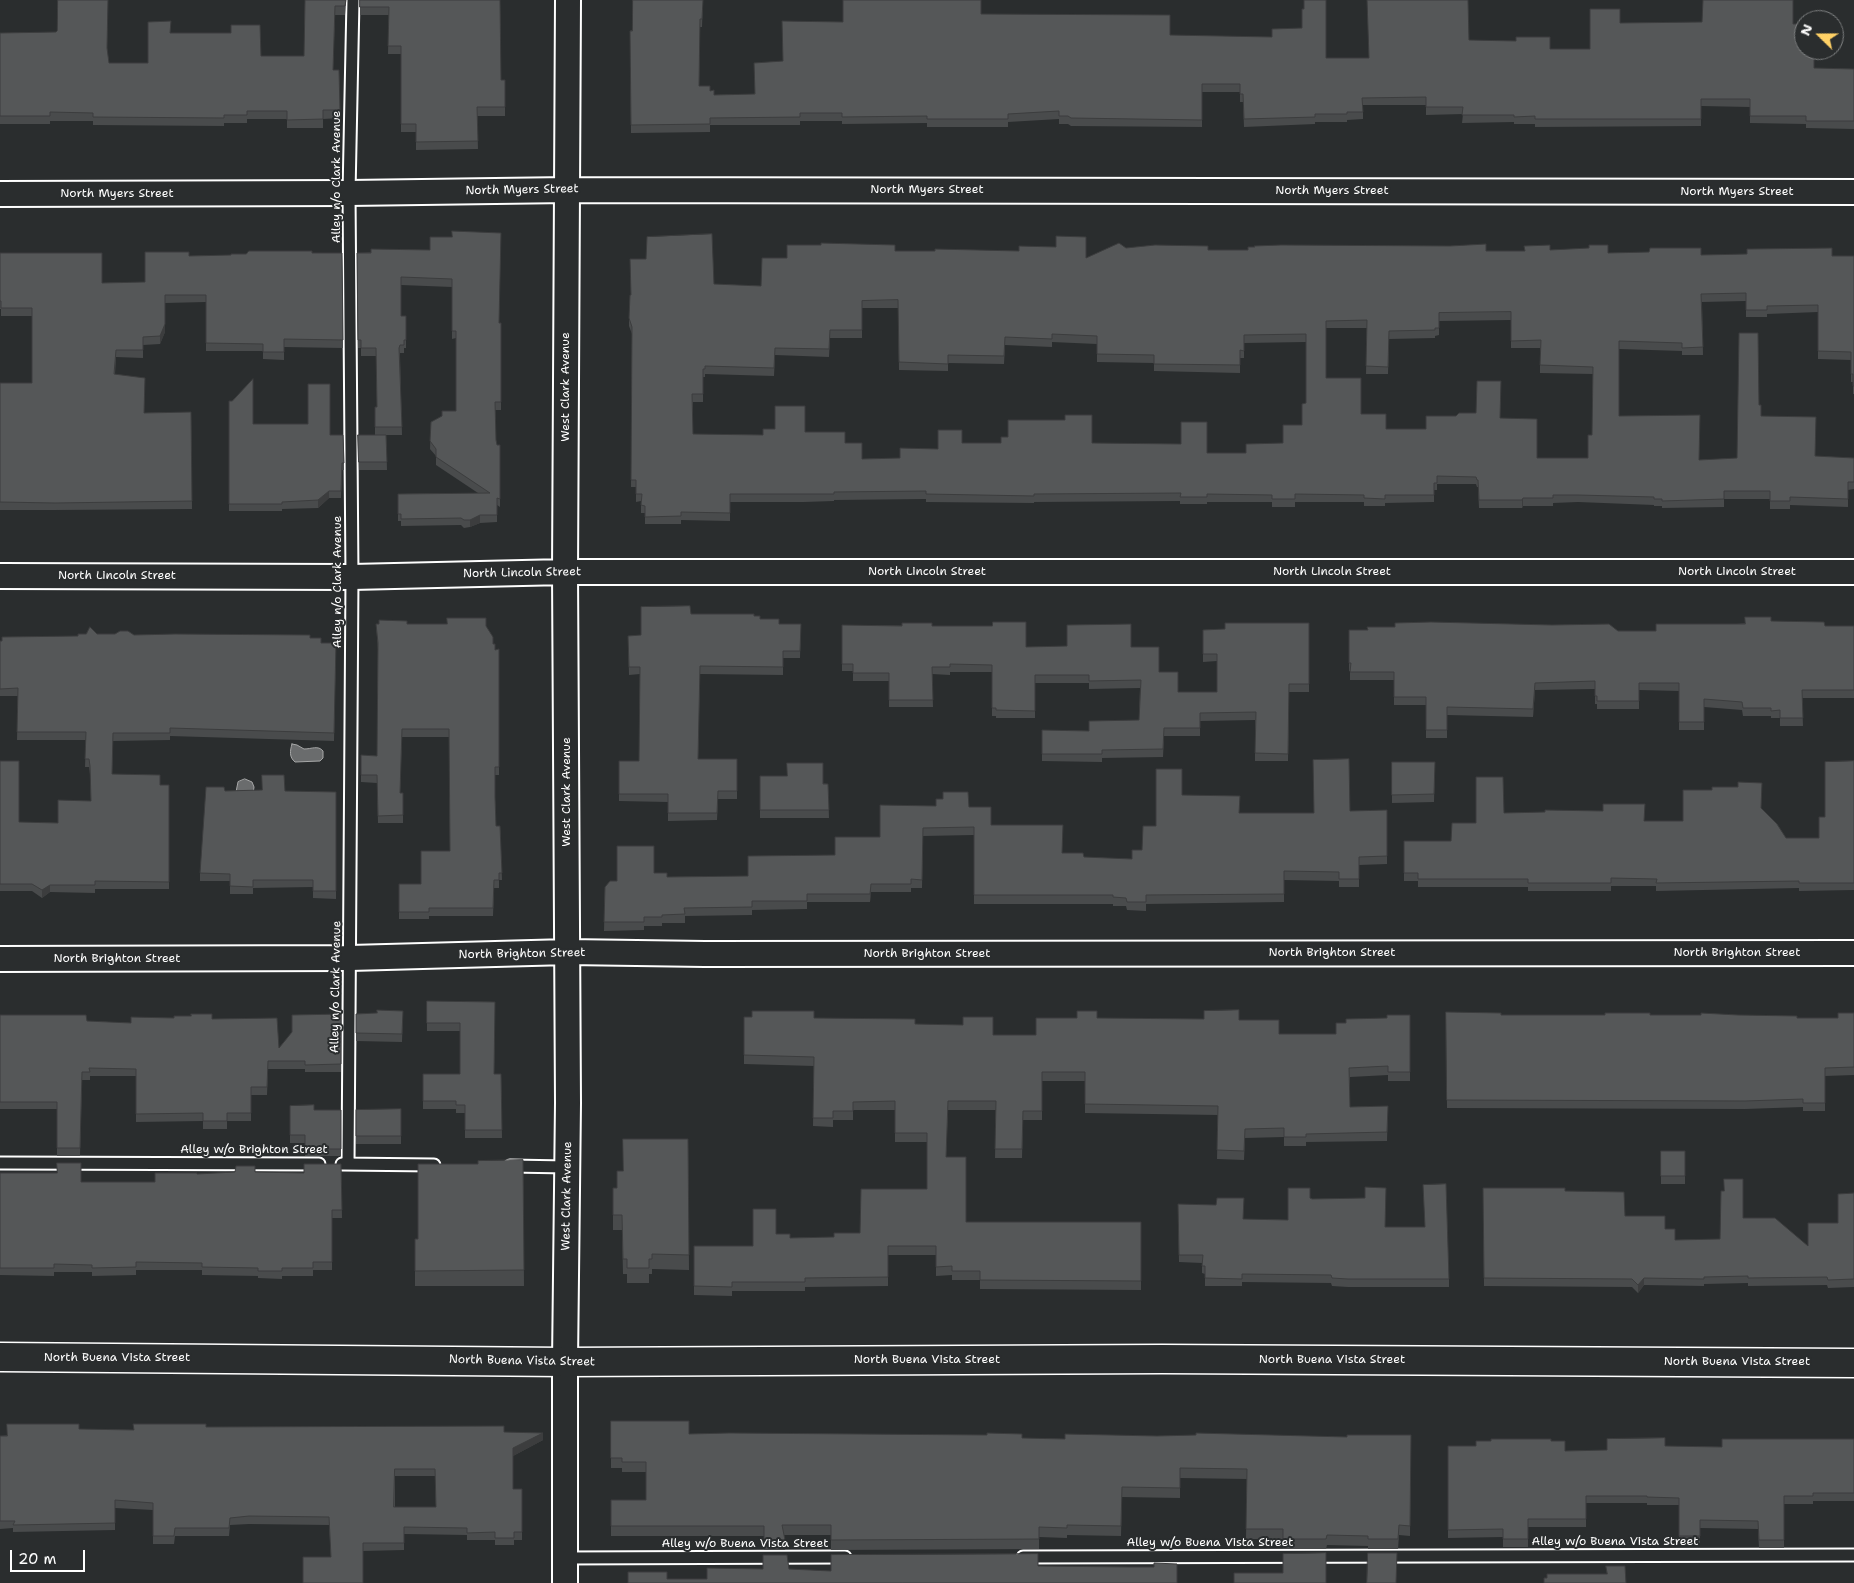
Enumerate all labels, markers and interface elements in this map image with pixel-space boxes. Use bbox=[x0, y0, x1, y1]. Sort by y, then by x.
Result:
north arrow bbox=[1794, 10, 1844, 60]
text: N bbox=[1796, 21, 1816, 38]
street label: Alley n/o Clark Avenue bbox=[330, 111, 344, 243]
street label: North Myers Street bbox=[465, 182, 579, 198]
street label: North Myers Street bbox=[870, 183, 984, 197]
street label: North Myers Street bbox=[1275, 184, 1389, 198]
street label: North Myers Street bbox=[1680, 185, 1794, 199]
street label: North Myers Street bbox=[60, 187, 174, 201]
street label: West Clark Avenue bbox=[559, 332, 573, 442]
street label: Alley n/o Clark Avenue bbox=[331, 516, 345, 648]
street label: North Lincoln Street bbox=[463, 565, 581, 581]
street label: North Lincoln Street bbox=[868, 565, 986, 579]
street label: North Lincoln Street bbox=[1273, 565, 1391, 579]
street label: North Lincoln Street bbox=[1678, 565, 1796, 579]
street label: North Lincoln Street bbox=[58, 569, 176, 583]
street label: West Clark Avenue bbox=[560, 737, 574, 847]
street label: Alley n/o Clark Avenue bbox=[328, 921, 344, 1053]
street label: North Brighton Street bbox=[458, 946, 586, 962]
street label: North Brighton Street bbox=[1268, 946, 1396, 960]
street label: North Brighton Street bbox=[1673, 946, 1801, 960]
street label: North Brighton Street bbox=[863, 947, 991, 961]
street label: North Brighton Street bbox=[53, 952, 181, 966]
street label: West Clark Avenue bbox=[559, 1141, 575, 1251]
street label: Alley w/o Brighton Street bbox=[180, 1143, 328, 1157]
street label: North Buena Vista Street bbox=[44, 1351, 190, 1365]
street label: North Buena Vista Street bbox=[449, 1353, 595, 1369]
street label: North Buena Vista Street bbox=[854, 1353, 1000, 1367]
street label: North Buena Vista Street bbox=[1259, 1353, 1405, 1367]
street label: North Buena Vista Street bbox=[1664, 1355, 1810, 1369]
street label: Alley w/o Buena Vista Street bbox=[1532, 1535, 1698, 1549]
street label: Alley w/o Buena Vista Street bbox=[1127, 1536, 1293, 1550]
street label: Alley w/o Buena Vista Street bbox=[662, 1537, 828, 1551]
scale bar bbox=[12, 1540, 88, 1572]
text: 20 m bbox=[18, 1549, 57, 1569]

